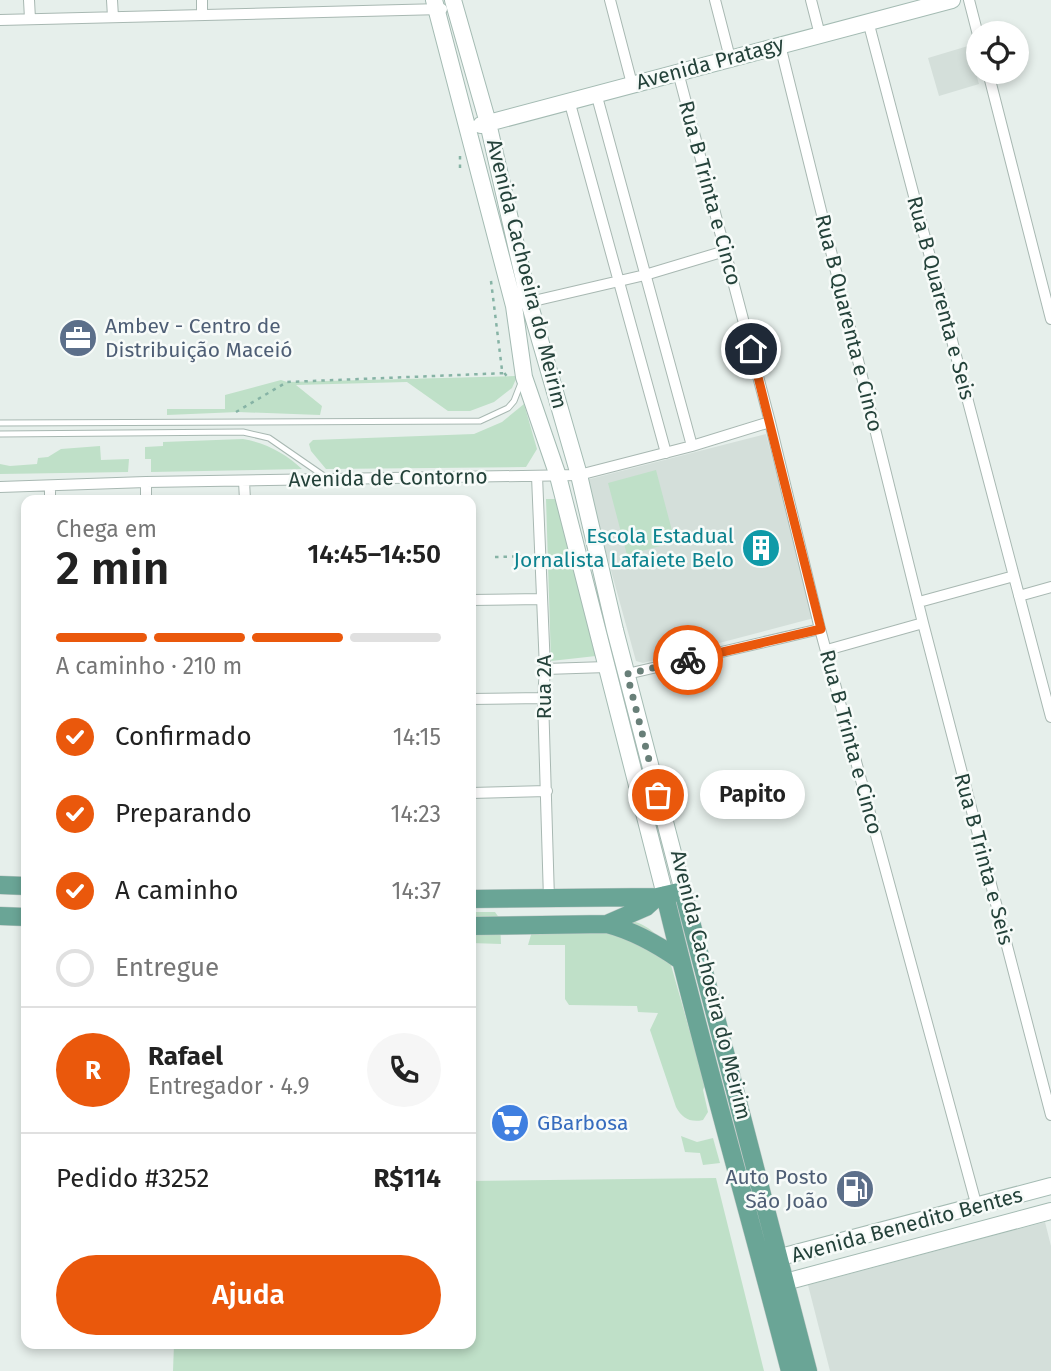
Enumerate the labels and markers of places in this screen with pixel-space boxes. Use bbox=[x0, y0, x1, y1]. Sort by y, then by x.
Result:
place label: Ambev - Centro de Distribuição Maceió bbox=[105, 313, 293, 363]
office icon: Ambev - Centro de Distribuição Maceió bbox=[57, 317, 99, 359]
pin bbox=[721, 319, 781, 379]
place label: Escola Estadual Jornalista Lafaiete Belo bbox=[514, 523, 734, 573]
building icon: Escola Estadual Jornalista Lafaiete Belo bbox=[740, 527, 782, 569]
pin bbox=[628, 765, 688, 825]
callout: Papito bbox=[700, 770, 805, 820]
supermarket icon: GBarbosa bbox=[489, 1102, 531, 1144]
place label: GBarbosa bbox=[537, 1110, 628, 1136]
place label: Auto Posto São João bbox=[725, 1164, 828, 1214]
fuel station icon: Auto Posto São João bbox=[834, 1168, 876, 1210]

